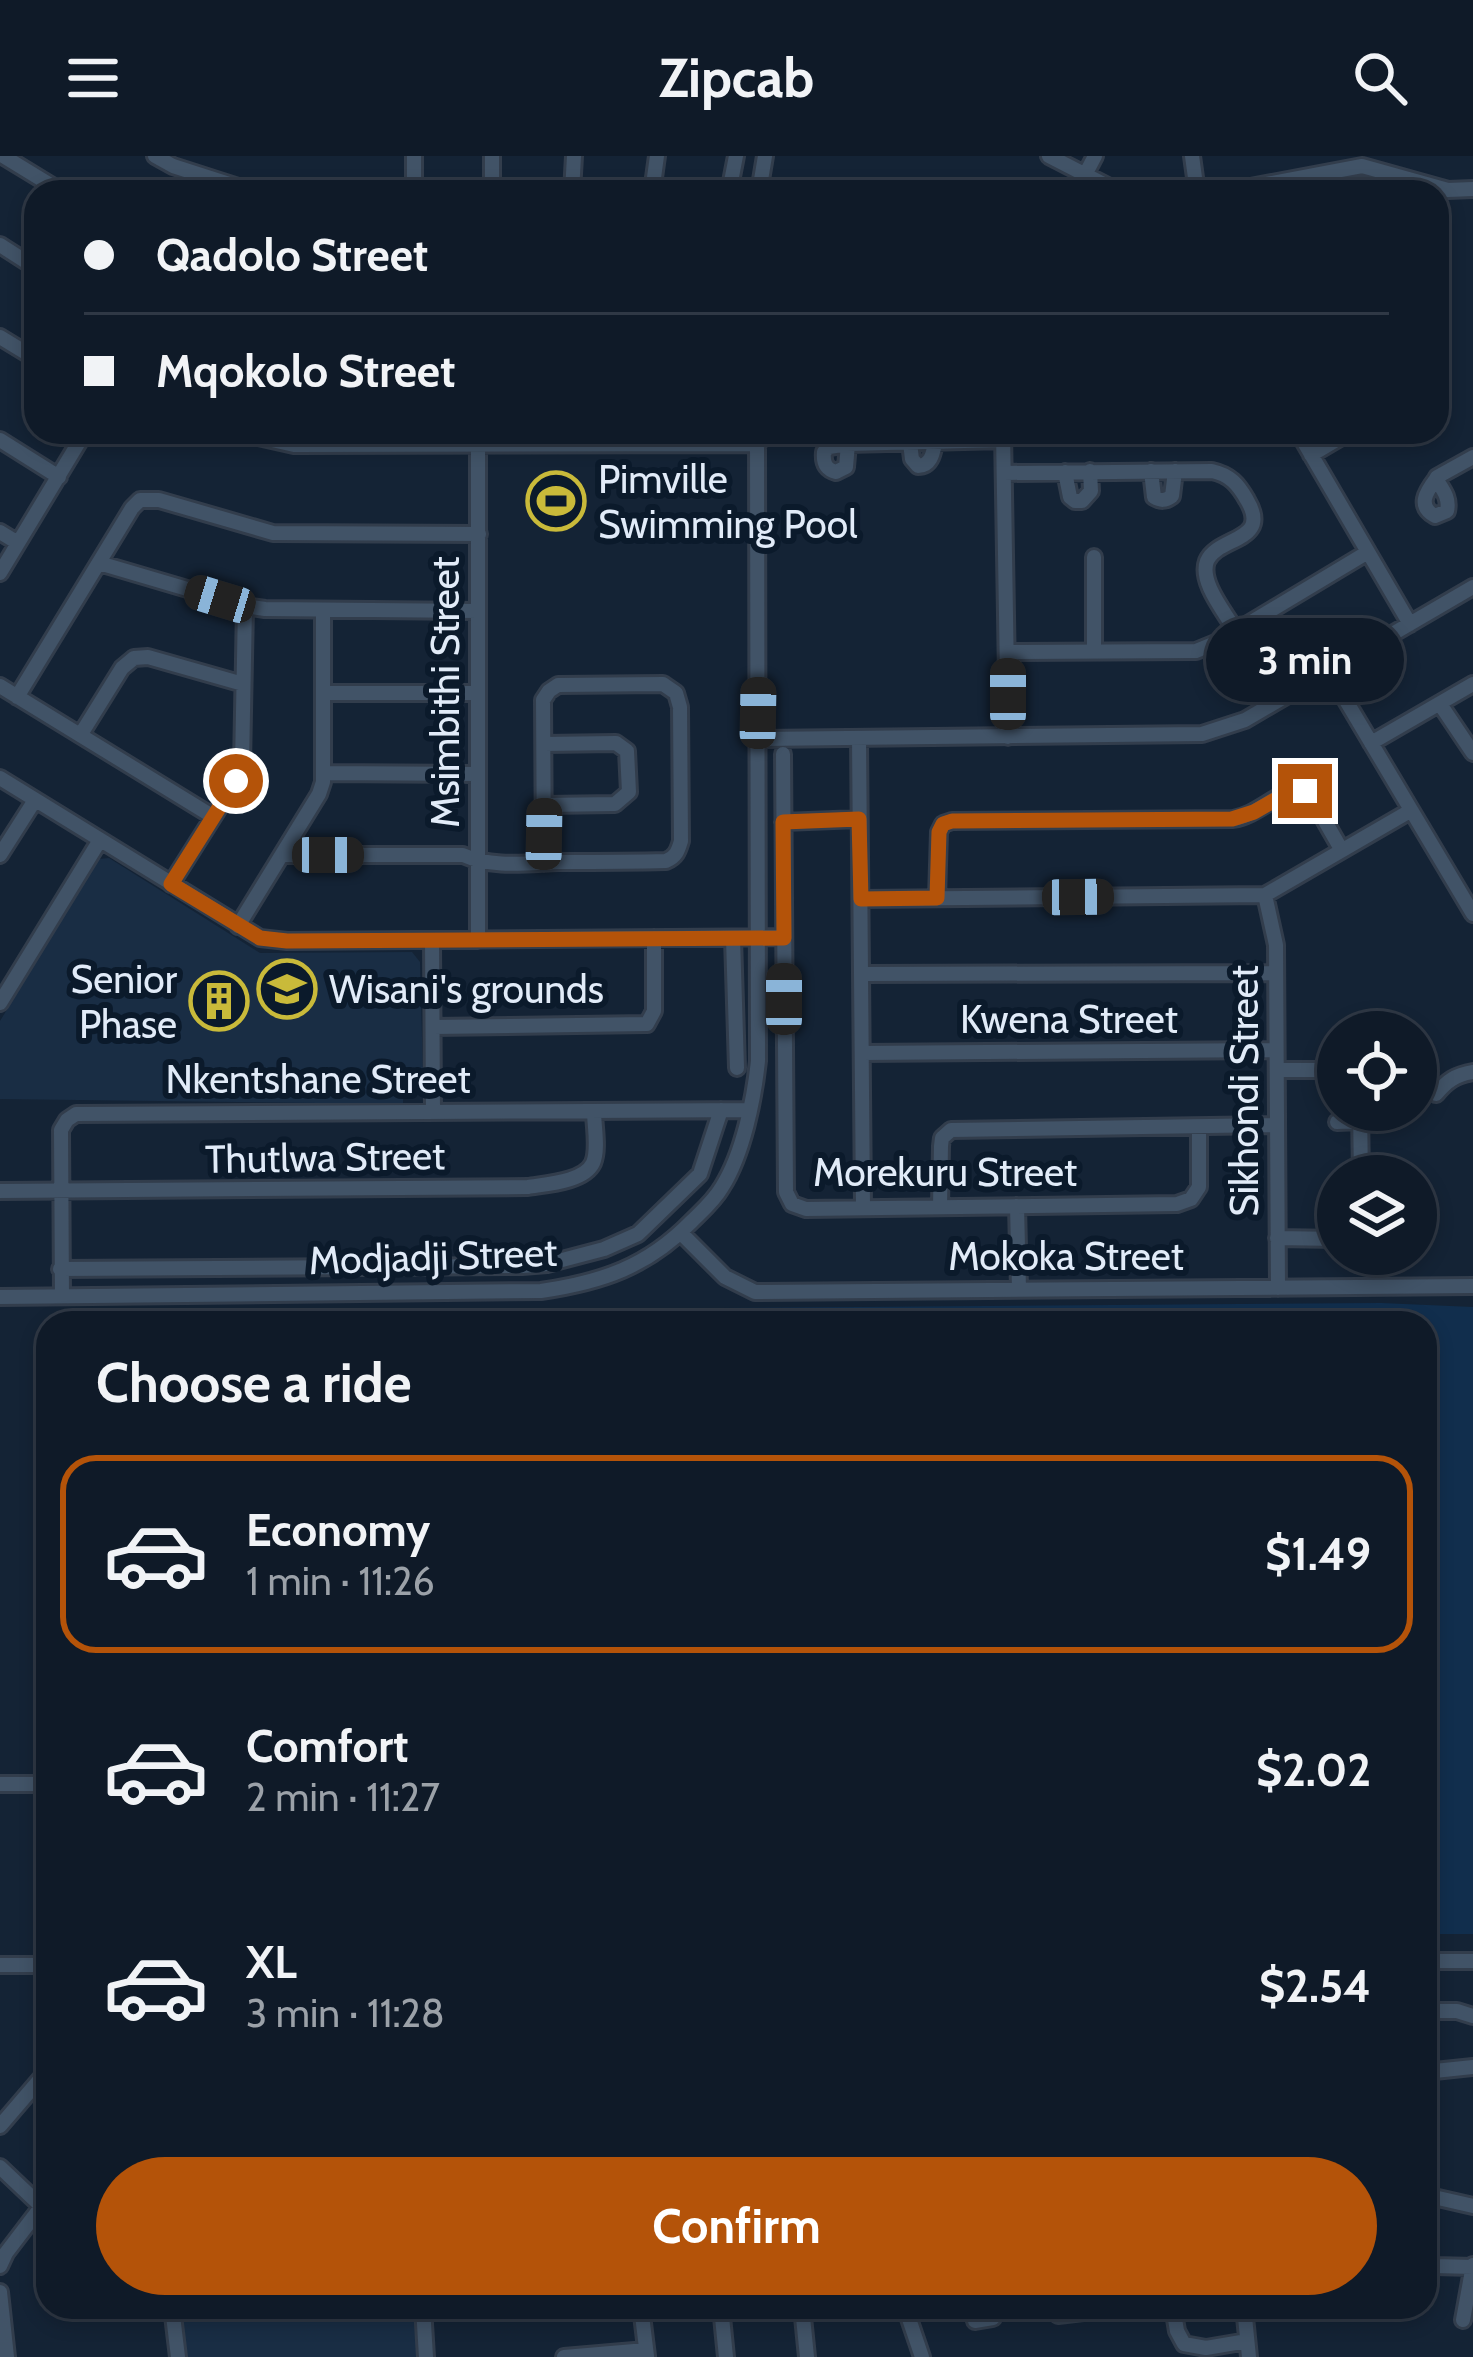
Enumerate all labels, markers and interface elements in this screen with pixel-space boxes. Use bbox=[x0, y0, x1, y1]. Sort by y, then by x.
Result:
icon: menu bbox=[60, 45, 126, 111]
text: Zipcab bbox=[659, 45, 814, 111]
icon: search bbox=[1347, 45, 1413, 111]
text: Qadolo Street bbox=[156, 228, 428, 282]
text: Mqokolo Street bbox=[156, 344, 456, 398]
place label: Pimville Swimming Pool bbox=[598, 455, 857, 548]
sports icon: Pimville Swimming Pool bbox=[525, 470, 587, 532]
street label: Msimbithi Street bbox=[421, 556, 469, 828]
car bbox=[180, 571, 260, 627]
callout: 3 min bbox=[1206, 617, 1404, 701]
text: 3 min bbox=[1258, 636, 1352, 684]
car bbox=[990, 658, 1026, 730]
car bbox=[739, 677, 777, 749]
route start bbox=[209, 754, 263, 808]
route end bbox=[1278, 764, 1332, 818]
car bbox=[525, 798, 563, 870]
car bbox=[292, 837, 364, 873]
car bbox=[1042, 878, 1114, 916]
place label: Senior Phase bbox=[70, 955, 178, 1048]
school or university icon: Wisani's grounds bbox=[256, 958, 318, 1020]
car bbox=[766, 963, 802, 1035]
place label: Wisani's grounds bbox=[329, 965, 604, 1013]
street label: Sikhondi Street bbox=[1220, 965, 1268, 1217]
building icon: Senior Phase bbox=[188, 970, 250, 1032]
street label: Kwena Street bbox=[960, 995, 1178, 1043]
map controls bbox=[1317, 1011, 1437, 1275]
button: locate bbox=[1317, 1011, 1437, 1131]
street label: Nkentshane Street bbox=[165, 1055, 471, 1103]
street label: Thutlwa Street bbox=[205, 1131, 445, 1183]
street label: Morekuru Street bbox=[813, 1148, 1077, 1196]
button: layers bbox=[1317, 1155, 1437, 1275]
street label: Modjadji Street bbox=[308, 1228, 558, 1284]
street label: Mokoka Street bbox=[948, 1232, 1184, 1280]
text: Choose a ride bbox=[96, 1350, 411, 1416]
icon: car bbox=[102, 1500, 210, 1608]
text: Economy bbox=[246, 1503, 430, 1557]
text: $1.49 bbox=[1265, 1527, 1371, 1581]
text: 1 min · 11:26 bbox=[246, 1557, 435, 1605]
icon: car bbox=[102, 1716, 210, 1824]
text: Comfort bbox=[246, 1719, 409, 1773]
text: $2.02 bbox=[1256, 1743, 1371, 1797]
text: 2 min · 11:27 bbox=[246, 1773, 440, 1821]
icon: car bbox=[102, 1932, 210, 2040]
text: XL bbox=[246, 1935, 297, 1989]
text: $2.54 bbox=[1259, 1959, 1371, 2013]
text: 3 min · 11:28 bbox=[246, 1989, 445, 2037]
button: Confirm bbox=[96, 2157, 1377, 2295]

